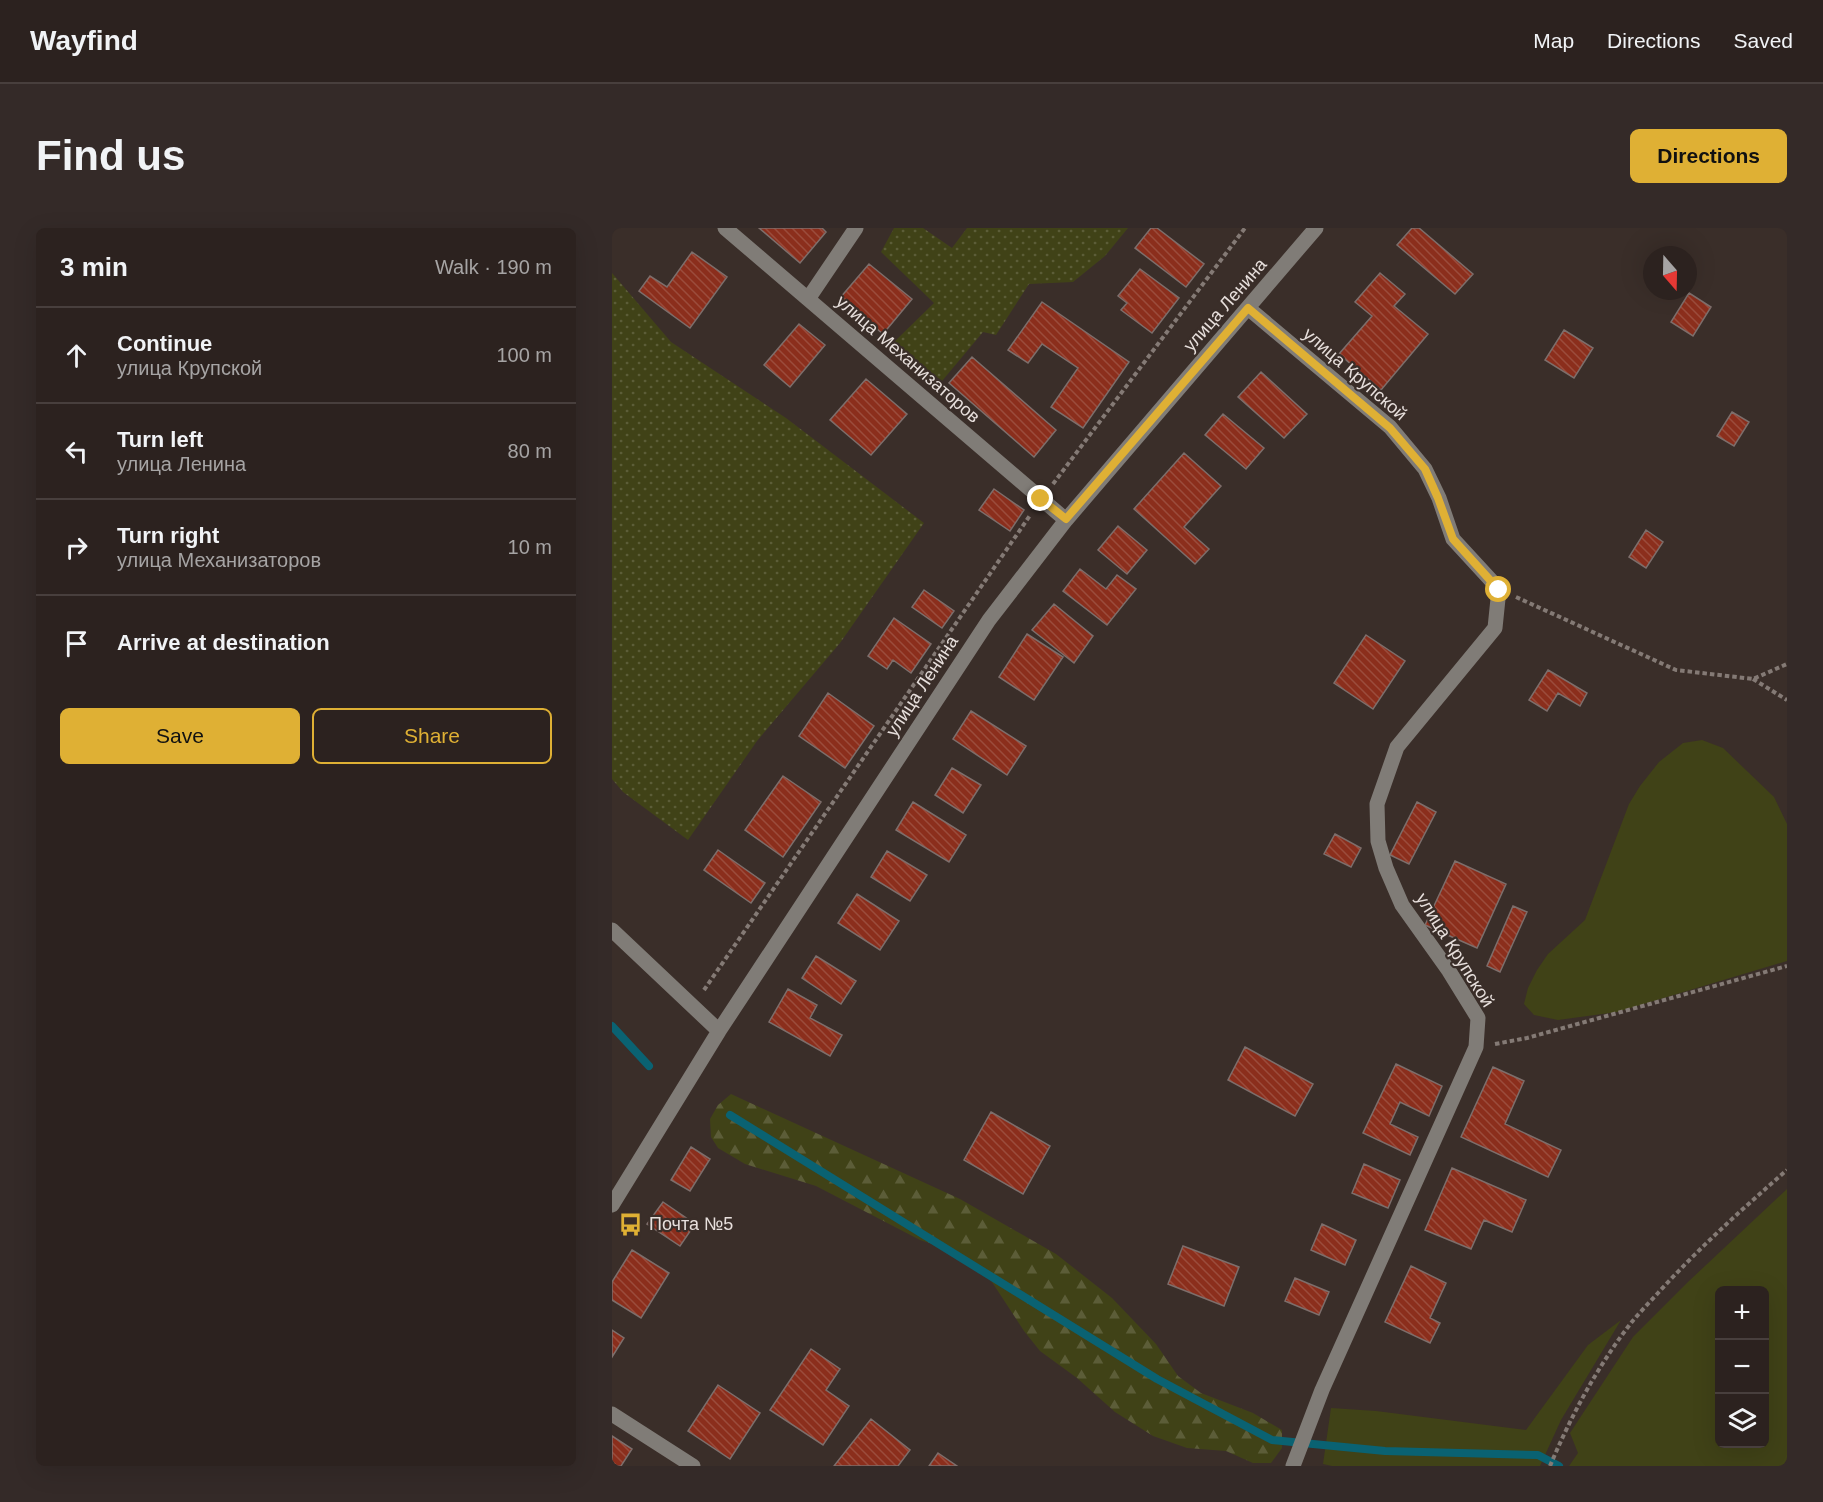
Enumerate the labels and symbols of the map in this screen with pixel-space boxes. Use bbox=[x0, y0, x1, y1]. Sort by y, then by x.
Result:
north arrow bbox=[1643, 246, 1697, 300]
street label: улица Ленина bbox=[1179, 254, 1271, 355]
street label: улица Механизаторов bbox=[832, 291, 984, 427]
street label: улица Крупской bbox=[1299, 324, 1411, 424]
route end bbox=[1027, 485, 1053, 511]
route start bbox=[1485, 576, 1511, 602]
street label: улица Ленина bbox=[882, 631, 963, 740]
street label: улица Крупской bbox=[1412, 889, 1498, 1011]
bus stop icon: Почта №5 bbox=[618, 1211, 644, 1237]
place label: Почта №5 bbox=[649, 1214, 733, 1234]

